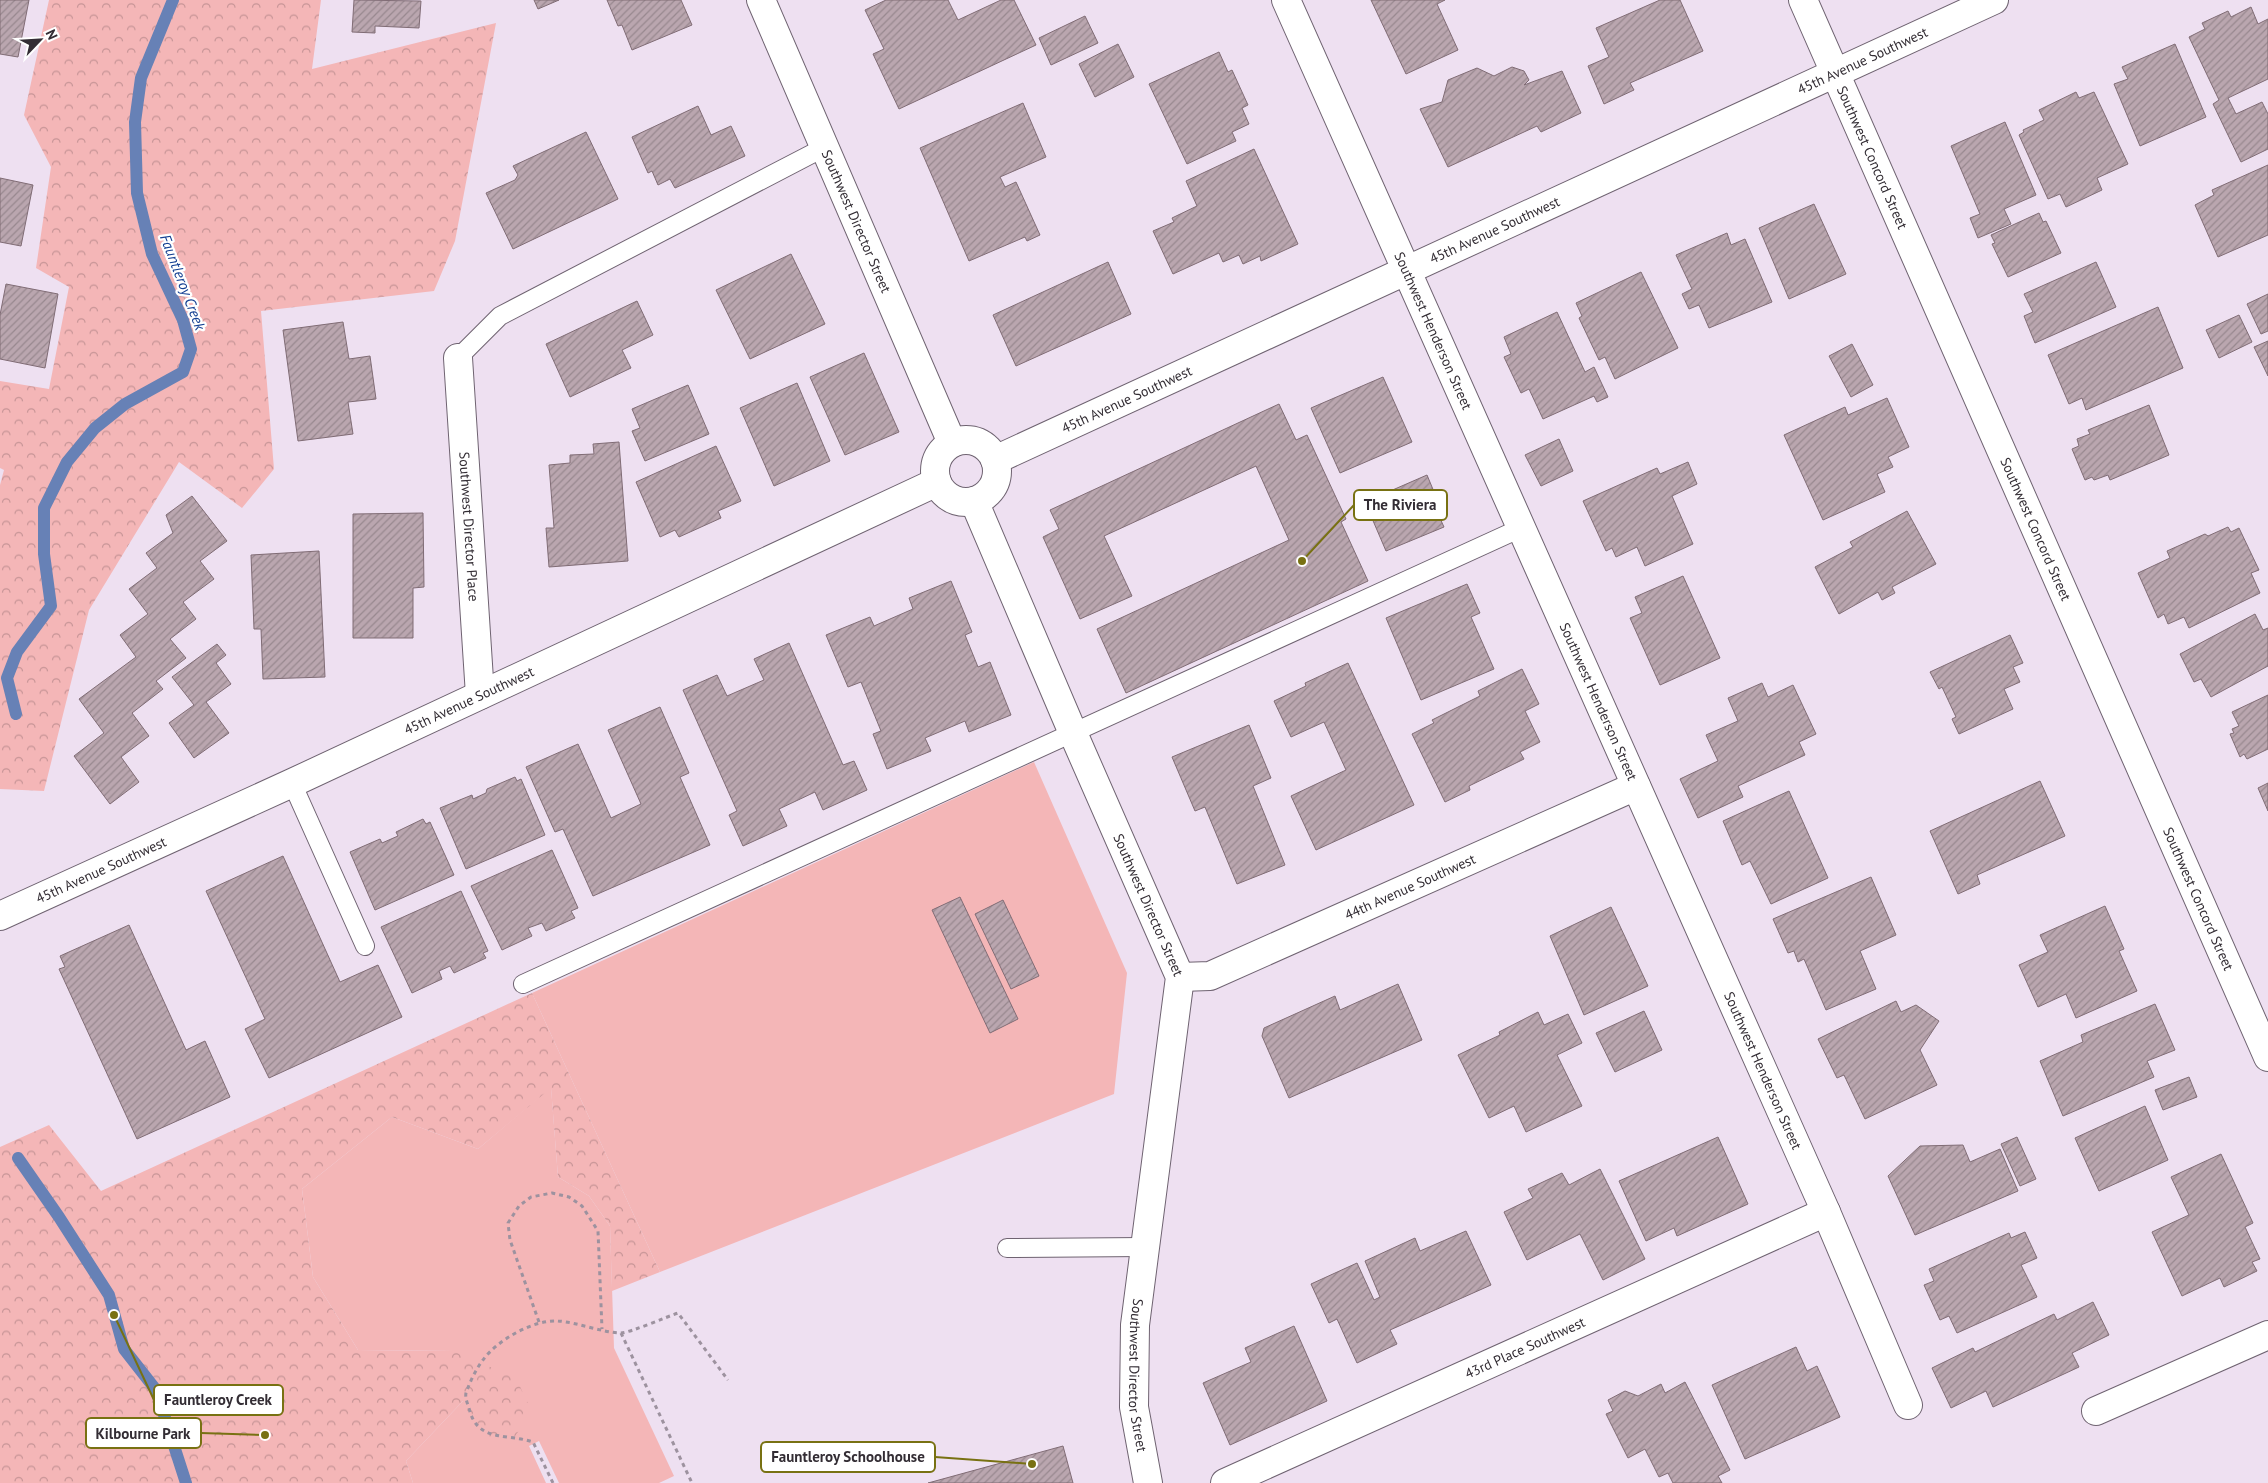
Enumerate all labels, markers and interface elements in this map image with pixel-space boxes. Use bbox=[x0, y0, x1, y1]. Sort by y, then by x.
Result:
north arrow bbox=[15, 15, 65, 65]
street label: 45th Avenue Southwest bbox=[1794, 23, 1931, 98]
text: N bbox=[42, 27, 62, 42]
street label: Southwest Concord Street bbox=[1833, 83, 1912, 232]
street label: Southwest Director Street bbox=[818, 147, 895, 296]
street label: 45th Avenue Southwest bbox=[1427, 192, 1563, 268]
water label: Fauntleroy Creek bbox=[156, 231, 210, 334]
street label: Southwest Henderson Street bbox=[1390, 249, 1476, 413]
street label: 45th Avenue Southwest bbox=[1059, 362, 1195, 437]
street label: Southwest Director Place bbox=[455, 451, 483, 602]
street label: Southwest Concord Street bbox=[1996, 455, 2075, 604]
callout: The Riviera bbox=[1354, 490, 1447, 520]
text: The Riviera bbox=[1364, 495, 1436, 514]
street label: Southwest Henderson Street bbox=[1556, 620, 1642, 783]
street label: 45th Avenue Southwest bbox=[401, 662, 537, 739]
street label: Southwest Concord Street bbox=[2159, 824, 2238, 974]
street label: Southwest Director Street bbox=[1109, 831, 1188, 979]
street label: 45th Avenue Southwest bbox=[33, 832, 169, 907]
street label: 44th Avenue Southwest bbox=[1342, 850, 1478, 924]
street label: Southwest Henderson Street bbox=[1720, 989, 1806, 1152]
street label: Southwest Director Street bbox=[1125, 1297, 1151, 1454]
street label: 43rd Place Southwest bbox=[1462, 1313, 1588, 1383]
callout: Fauntleroy Creek bbox=[154, 1385, 283, 1415]
text: Fauntleroy Creek bbox=[164, 1390, 273, 1409]
callout: Kilbourne Park bbox=[86, 1418, 201, 1448]
text: Kilbourne Park bbox=[96, 1424, 191, 1443]
callout: Fauntleroy Schoolhouse bbox=[761, 1442, 935, 1472]
text: Fauntleroy Schoolhouse bbox=[771, 1447, 925, 1466]

